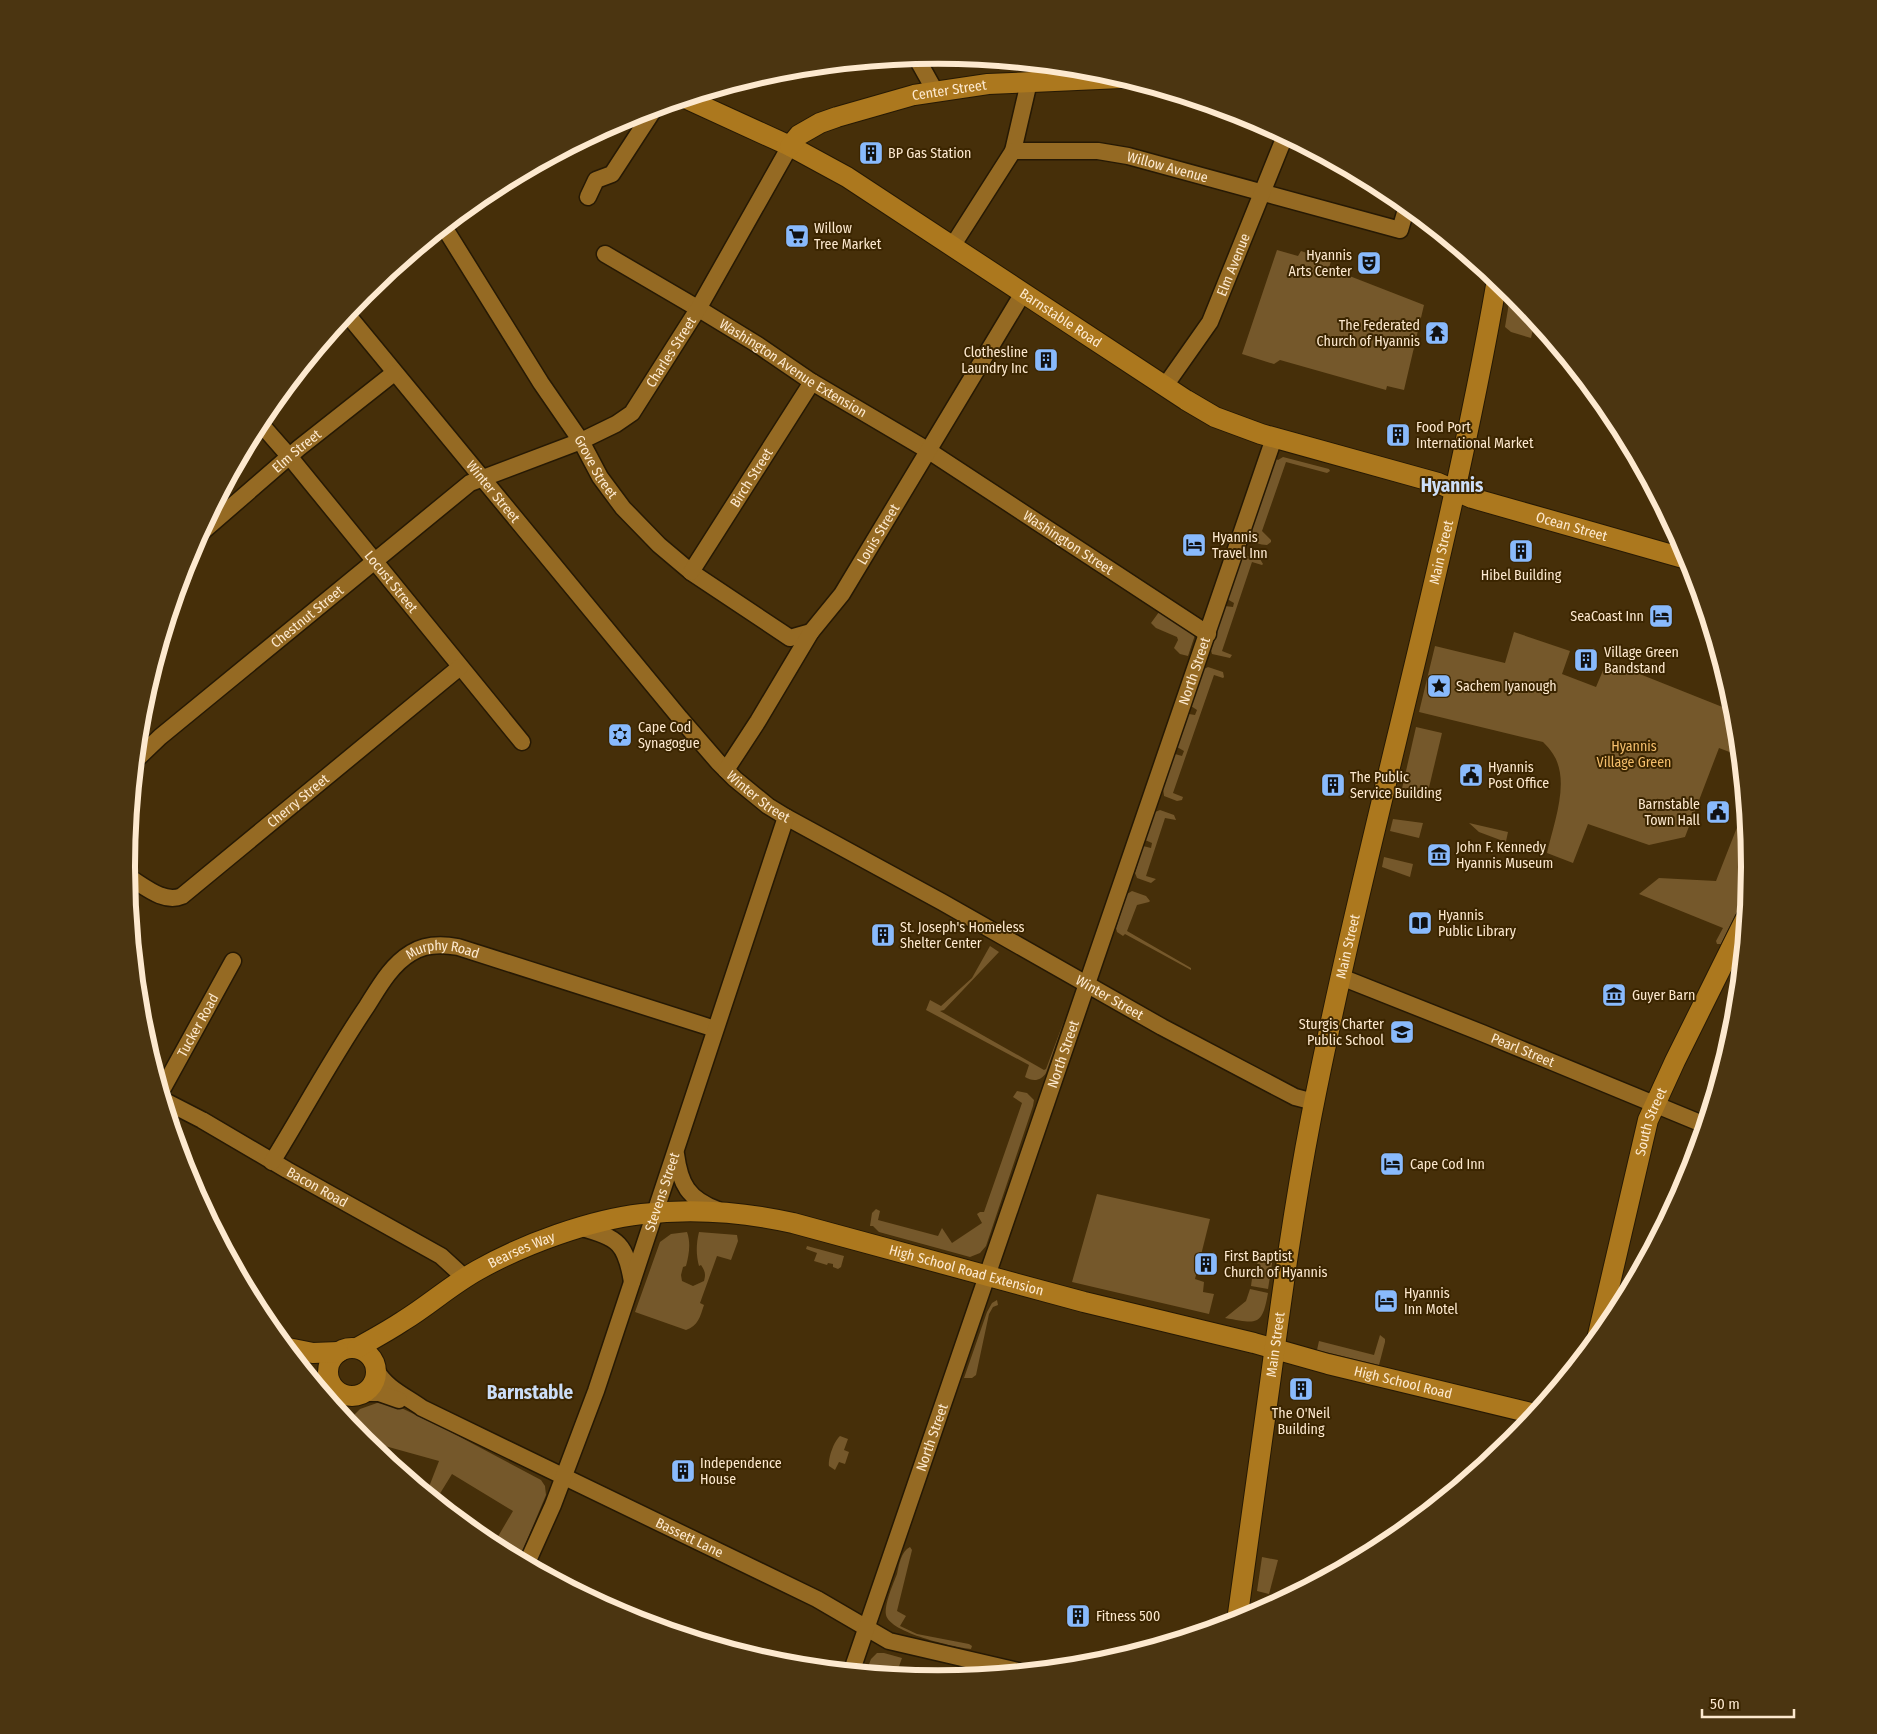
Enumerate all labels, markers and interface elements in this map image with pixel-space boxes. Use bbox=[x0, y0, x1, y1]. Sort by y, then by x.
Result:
street label: Center Street bbox=[911, 76, 988, 104]
building icon: BP Gas Station bbox=[858, 140, 884, 166]
place label: BP Gas Station bbox=[888, 145, 971, 162]
street label: Willow Avenue bbox=[1125, 148, 1210, 186]
place label: Willow Tree Market bbox=[814, 220, 882, 253]
supermarket icon: Willow Tree Market bbox=[784, 223, 810, 249]
street label: Elm Avenue bbox=[1213, 231, 1253, 299]
place label: Hyannis Arts Center bbox=[1289, 247, 1352, 280]
theatre icon: Hyannis Arts Center bbox=[1356, 250, 1382, 276]
street label: Barnstable Road bbox=[1017, 285, 1105, 351]
street label: Charles Street bbox=[642, 313, 700, 390]
street label: Washington Avenue Extension bbox=[716, 315, 870, 421]
place label: The Federated Church of Hyannis bbox=[1317, 317, 1420, 350]
temple icon: The Federated Church of Hyannis bbox=[1424, 320, 1450, 346]
place label: Clothesline Laundry Inc bbox=[961, 344, 1028, 377]
building icon: Clothesline Laundry Inc bbox=[1033, 347, 1059, 373]
place label: Food Port International Market bbox=[1416, 419, 1534, 452]
building icon: Food Port International Market bbox=[1385, 422, 1411, 448]
street label: Elm Street bbox=[268, 425, 325, 476]
street label: Grove Street bbox=[571, 432, 622, 502]
street label: Birch Street bbox=[726, 444, 777, 510]
street label: Winter Street bbox=[463, 457, 524, 526]
district label: Hyannis bbox=[1421, 474, 1484, 497]
street label: Louis Street bbox=[853, 500, 903, 568]
street label: Washington Street bbox=[1020, 507, 1117, 578]
street label: Ocean Street bbox=[1534, 508, 1610, 545]
street label: Main Street bbox=[1425, 518, 1457, 586]
place label: Hyannis Travel Inn bbox=[1212, 529, 1268, 562]
hotel icon: Hyannis Travel Inn bbox=[1181, 532, 1207, 558]
building icon: Hibel Building bbox=[1508, 538, 1534, 564]
street label: Locust Street bbox=[361, 547, 422, 616]
place label: Hibel Building bbox=[1481, 567, 1562, 584]
street label: Chestnut Street bbox=[267, 581, 347, 651]
hotel icon: SeaCoast Inn bbox=[1648, 603, 1674, 629]
place label: SeaCoast Inn bbox=[1570, 608, 1644, 625]
street label: North Street bbox=[1175, 634, 1214, 707]
place label: Village Green Bandstand bbox=[1604, 644, 1679, 677]
building icon: Village Green Bandstand bbox=[1573, 647, 1599, 673]
place icon: Sachem Iyanough bbox=[1426, 673, 1452, 699]
place label: Sachem Iyanough bbox=[1456, 678, 1557, 695]
place label: Cape Cod Synagogue bbox=[638, 719, 700, 752]
synagogue icon: Cape Cod Synagogue bbox=[607, 722, 633, 748]
park label: Hyannis Village Green bbox=[1597, 738, 1671, 771]
place label: Hyannis Post Office bbox=[1488, 759, 1549, 792]
public building icon: Hyannis Post Office bbox=[1458, 762, 1484, 788]
street label: Winter Street bbox=[723, 767, 793, 826]
place label: The Public Service Building bbox=[1350, 769, 1442, 802]
street label: Cherry Street bbox=[264, 770, 333, 831]
building icon: The Public Service Building bbox=[1320, 772, 1346, 798]
place label: Barnstable Town Hall bbox=[1638, 796, 1700, 829]
public building icon: Barnstable Town Hall bbox=[1705, 799, 1731, 825]
place label: John F. Kennedy Hyannis Museum bbox=[1456, 839, 1553, 872]
museum icon: John F. Kennedy Hyannis Museum bbox=[1426, 842, 1452, 868]
place label: Hyannis Public Library bbox=[1438, 907, 1517, 940]
library icon: Hyannis Public Library bbox=[1407, 910, 1433, 936]
street label: Main Street bbox=[1332, 912, 1363, 980]
place label: St. Joseph's Homeless Shelter Center bbox=[900, 919, 1024, 952]
building icon: St. Joseph's Homeless Shelter Center bbox=[870, 922, 896, 948]
street label: Murphy Road bbox=[402, 937, 482, 963]
street label: Winter Street bbox=[1073, 971, 1147, 1023]
museum icon: Guyer Barn bbox=[1601, 982, 1627, 1008]
place label: Guyer Barn bbox=[1632, 987, 1695, 1004]
street label: Tucker Road bbox=[173, 990, 222, 1060]
place label: Sturgis Charter Public School bbox=[1299, 1016, 1384, 1049]
street label: North Street bbox=[1043, 1018, 1083, 1090]
school or university icon: Sturgis Charter Public School bbox=[1389, 1019, 1415, 1045]
street label: Pearl Street bbox=[1489, 1029, 1558, 1071]
street label: South Street bbox=[1631, 1084, 1670, 1158]
street label: Stevens Street bbox=[641, 1150, 683, 1234]
hotel icon: Cape Cod Inn bbox=[1379, 1151, 1405, 1177]
place label: Cape Cod Inn bbox=[1410, 1156, 1485, 1173]
street label: Bacon Road bbox=[284, 1163, 351, 1211]
street label: Bearses Way bbox=[485, 1228, 558, 1272]
street label: High School Road Extension bbox=[887, 1241, 1046, 1299]
place label: First Baptist Church of Hyannis bbox=[1224, 1248, 1327, 1281]
building icon: First Baptist Church of Hyannis bbox=[1193, 1251, 1219, 1277]
place label: Hyannis Inn Motel bbox=[1404, 1285, 1458, 1318]
hotel icon: Hyannis Inn Motel bbox=[1373, 1288, 1399, 1314]
street label: Main Street bbox=[1262, 1310, 1288, 1378]
street label: High School Road bbox=[1352, 1362, 1454, 1402]
building icon: The O'Neil Building bbox=[1288, 1376, 1314, 1402]
district label: Barnstable bbox=[487, 1381, 574, 1404]
street label: North Street bbox=[912, 1401, 951, 1473]
place label: The O'Neil Building bbox=[1272, 1405, 1330, 1438]
place label: Independence House bbox=[700, 1455, 782, 1488]
building icon: Independence House bbox=[670, 1458, 696, 1484]
street label: Bassett Lane bbox=[653, 1514, 726, 1561]
building icon: Fitness 500 bbox=[1065, 1603, 1091, 1629]
place label: Fitness 500 bbox=[1096, 1608, 1160, 1625]
scale bar bbox=[1702, 1686, 1794, 1718]
text: 50 m bbox=[1710, 1695, 1740, 1713]

